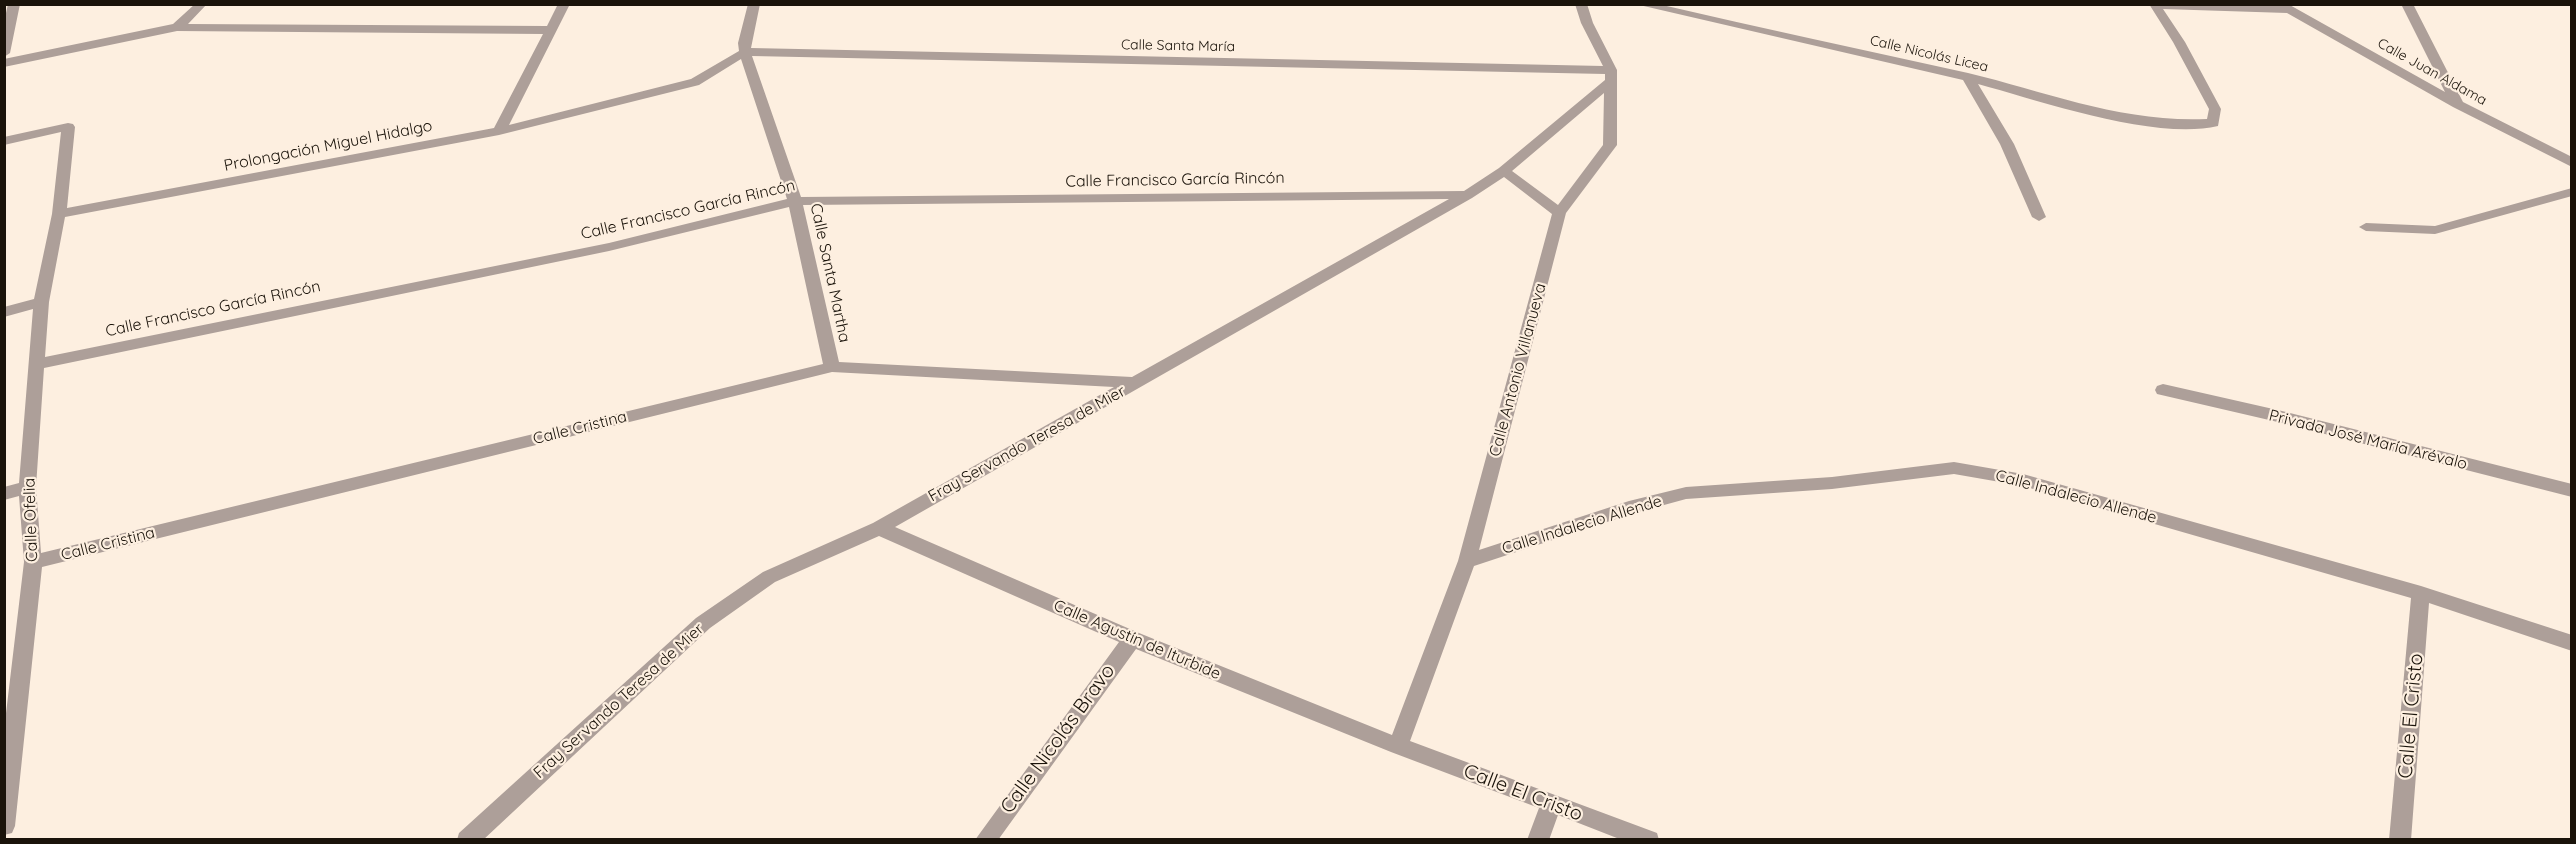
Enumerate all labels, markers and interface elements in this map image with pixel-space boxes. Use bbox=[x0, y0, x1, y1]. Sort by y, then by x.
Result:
street label: Calle Nicolás Licea bbox=[1868, 32, 1990, 76]
street label: Calle Juan Aldama bbox=[2374, 35, 2490, 109]
street label: Calle Santa María bbox=[1121, 37, 1235, 55]
street label: Prolongación Miguel Hidalgo bbox=[222, 116, 434, 176]
street label: Calle Francisco García Rincón bbox=[1065, 168, 1285, 192]
street label: Calle Francisco García Rincón bbox=[579, 176, 797, 244]
street label: Calle Santa Martha bbox=[806, 202, 854, 344]
street label: Calle Francisco García Rincón bbox=[104, 277, 322, 341]
street label: Calle Antonio Villanueva bbox=[1486, 281, 1550, 459]
street label: Fray Servando Teresa de Mier bbox=[925, 382, 1129, 506]
street label: Privada José María Arévalo bbox=[2267, 406, 2469, 474]
street label: Calle Cristina bbox=[531, 407, 629, 449]
street label: Calle Indalecio Allende bbox=[1993, 466, 2159, 528]
street label: Calle Ofelia bbox=[20, 478, 42, 562]
street label: Calle Indalecio Allende bbox=[1500, 492, 1664, 558]
street label: Calle Cristina bbox=[59, 523, 157, 565]
street label: Calle Agustín de Iturbide bbox=[1051, 596, 1223, 684]
street label: Fray Servando Teresa de Mier bbox=[530, 619, 708, 783]
street label: Calle El Cristo bbox=[2394, 652, 2428, 780]
street label: Calle Nicolás Bravo bbox=[996, 660, 1120, 818]
street label: Calle El Cristo bbox=[1460, 759, 1586, 827]

